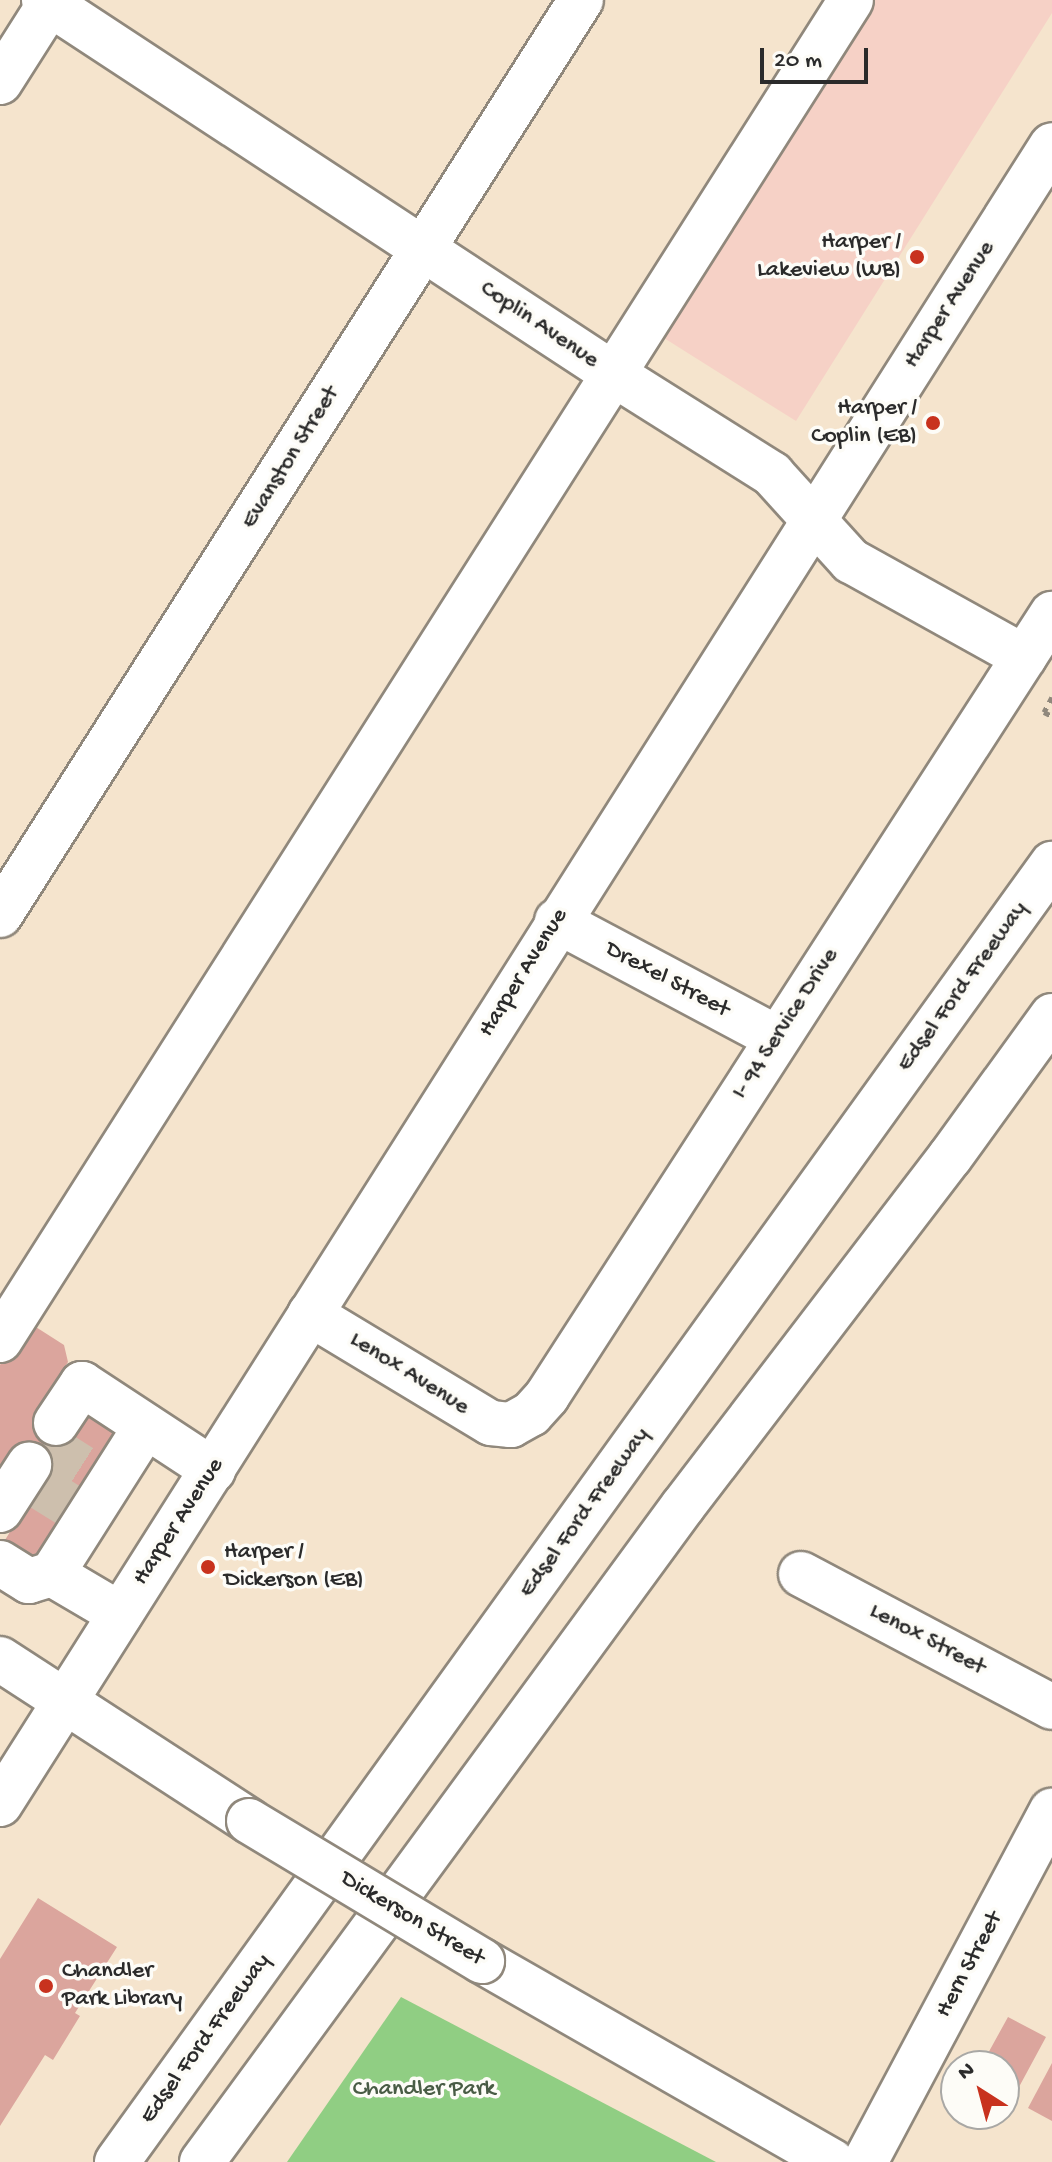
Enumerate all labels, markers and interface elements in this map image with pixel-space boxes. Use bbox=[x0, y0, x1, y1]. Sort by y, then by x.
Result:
scale bar bbox=[764, 32, 872, 82]
text: 20 m bbox=[774, 47, 822, 76]
place label: Harper / Lakeview (WB) bbox=[757, 229, 901, 285]
street label: Harper Avenue bbox=[898, 236, 1002, 374]
marker: Harper / Lakeview (WB) bbox=[908, 248, 926, 266]
street label: Coplin Avenue bbox=[474, 275, 604, 375]
street label: Evanston Street bbox=[236, 381, 346, 535]
place label: Harper / Coplin (EB) bbox=[811, 395, 917, 451]
marker: Harper / Coplin (EB) bbox=[924, 414, 942, 432]
street label: Edsel Ford Freeway bbox=[892, 896, 1034, 1078]
street label: Harper Avenue bbox=[473, 903, 575, 1043]
street label: Drexel Street bbox=[600, 935, 734, 1025]
street label: I- 94 Service Drive bbox=[726, 943, 846, 1105]
street label: Lenox Avenue bbox=[344, 1326, 474, 1422]
street label: Edsel Ford Freeway bbox=[514, 1422, 656, 1604]
street label: Harper Avenue bbox=[127, 1453, 231, 1591]
place label: Harper / Dickerson (EB) bbox=[224, 1539, 364, 1595]
marker: Harper / Dickerson (EB) bbox=[199, 1558, 217, 1576]
street label: Lenox Street bbox=[864, 1597, 990, 1683]
street label: Dickerson Street bbox=[335, 1865, 489, 1973]
street label: Hern Street bbox=[930, 1907, 1010, 2023]
street label: Edsel Ford Freeway bbox=[135, 1948, 277, 2130]
place label: Chandler Park Library bbox=[62, 1958, 182, 2014]
marker: Chandler Park Library bbox=[37, 1977, 55, 1995]
north arrow bbox=[940, 2050, 1020, 2130]
text: N bbox=[954, 2057, 981, 2087]
park label: Chandler Park bbox=[353, 2076, 495, 2104]

